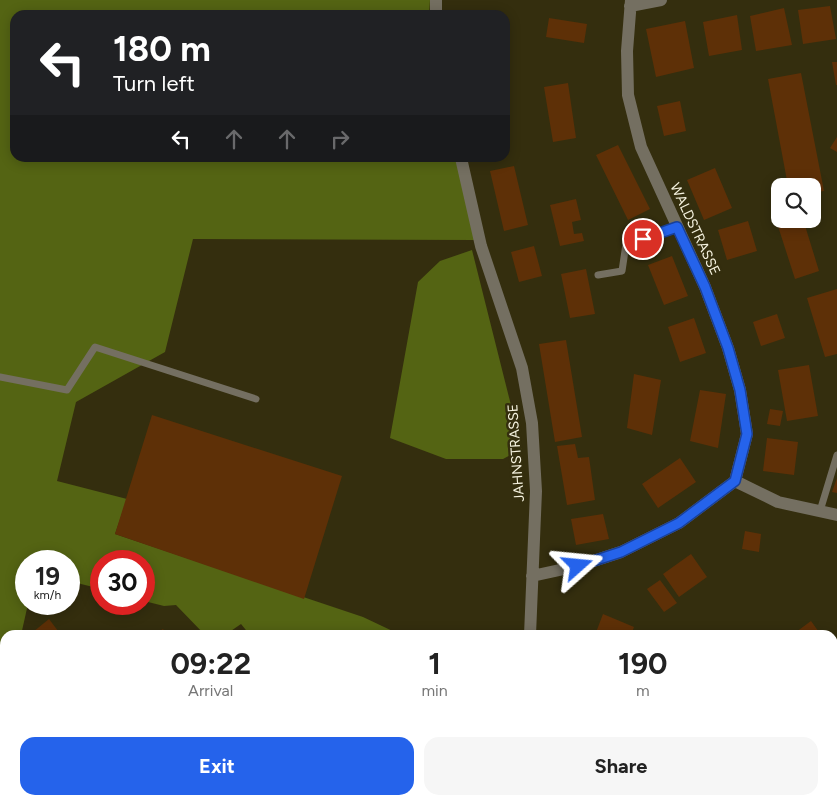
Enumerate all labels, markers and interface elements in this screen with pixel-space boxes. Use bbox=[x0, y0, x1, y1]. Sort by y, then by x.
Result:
text: 180 m bbox=[113, 28, 211, 70]
icon: left bbox=[30, 30, 95, 95]
text: Turn left bbox=[113, 70, 195, 97]
icon: left bbox=[167, 125, 195, 153]
icon: ahead bbox=[220, 125, 248, 153]
icon: ahead bbox=[273, 125, 301, 153]
icon: right bbox=[326, 125, 354, 153]
map controls bbox=[771, 178, 821, 228]
button: search bbox=[771, 178, 821, 228]
street label: WALDSTRASSE bbox=[666, 180, 724, 278]
pin bbox=[622, 218, 664, 260]
icon: arrive bbox=[629, 225, 657, 253]
street label: JAHNSTRASSE bbox=[504, 403, 528, 503]
position arrow bbox=[551, 539, 603, 591]
speed limit sign: 30 bbox=[90, 550, 155, 615]
text: 19 bbox=[35, 561, 60, 591]
text: km/h bbox=[34, 588, 61, 602]
text: 09:22 bbox=[170, 645, 251, 682]
text: 1 bbox=[428, 645, 441, 682]
text: 190 bbox=[618, 645, 668, 682]
text: Arrival bbox=[188, 681, 233, 700]
text: min bbox=[421, 681, 448, 700]
text: m bbox=[636, 681, 650, 700]
button: Exit bbox=[20, 737, 414, 795]
button: Share bbox=[424, 737, 818, 795]

